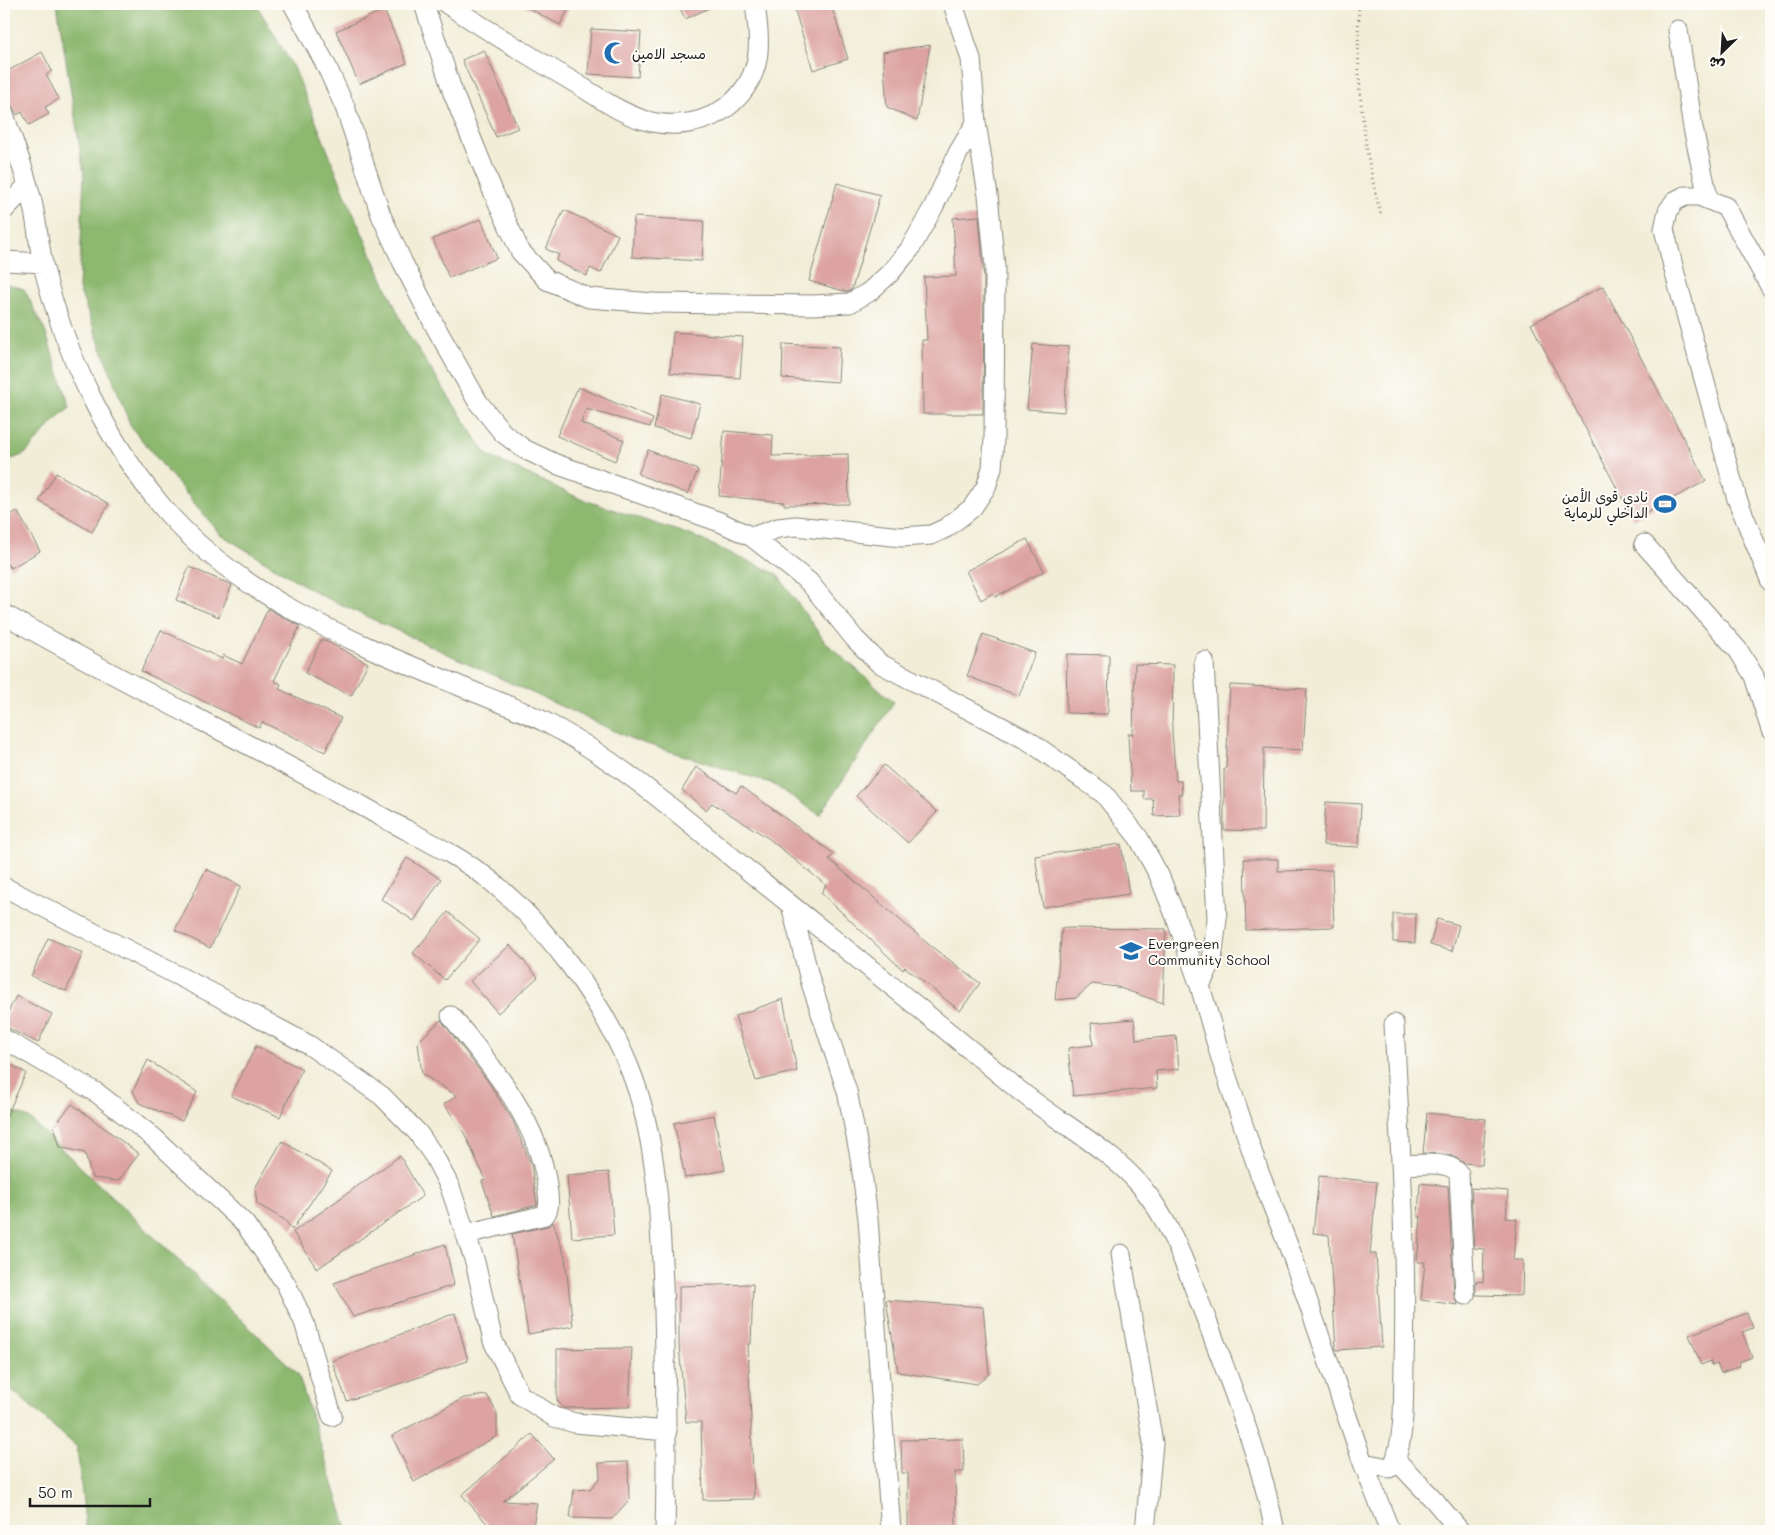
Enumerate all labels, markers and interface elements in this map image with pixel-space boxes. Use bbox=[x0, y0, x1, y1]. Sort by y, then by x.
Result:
north arrow bbox=[1698, 28, 1748, 78]
mosque icon: مسجد الامين bbox=[602, 40, 628, 66]
place label: مسجد الامين bbox=[632, 44, 706, 63]
text: ش bbox=[1705, 52, 1727, 76]
place label: نادي قوى الأمن الداخلي للرماية bbox=[1562, 487, 1648, 526]
sports icon: نادي قوى الأمن الداخلي للرماية bbox=[1652, 491, 1678, 517]
place label: Evergreen Community School bbox=[1148, 934, 1270, 969]
school or university icon: Evergreen Community School bbox=[1118, 938, 1144, 964]
scale bar bbox=[30, 1475, 150, 1507]
text: 50 m bbox=[38, 1482, 73, 1502]

